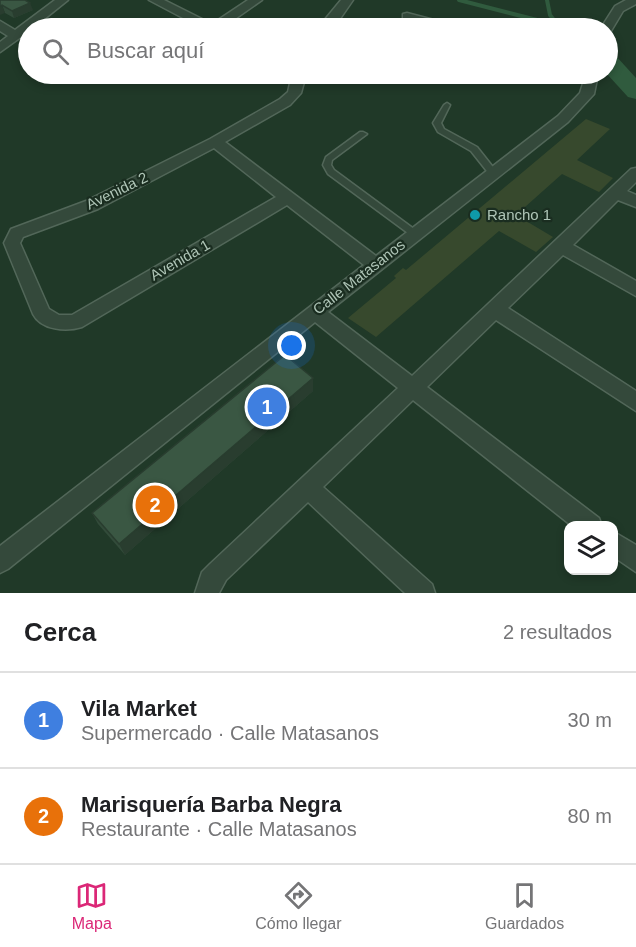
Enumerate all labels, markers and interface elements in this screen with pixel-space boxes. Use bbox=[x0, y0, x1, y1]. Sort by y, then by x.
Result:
search box bbox=[18, 18, 618, 84]
icon: search bbox=[39, 35, 72, 68]
text: Buscar aquí bbox=[87, 38, 204, 63]
street label: Avenida 2 bbox=[83, 168, 150, 213]
place label: Rancho 1 bbox=[487, 206, 551, 223]
marker: Rancho 1 bbox=[468, 208, 482, 222]
street label: Avenida 1 bbox=[147, 236, 213, 284]
street label: Calle Matasanos bbox=[309, 236, 408, 318]
your location bbox=[277, 331, 306, 360]
pin: 1 bbox=[248, 384, 286, 430]
pin: 2 bbox=[136, 482, 174, 528]
map controls bbox=[564, 521, 618, 575]
button: layers bbox=[564, 521, 618, 575]
text: Cerca bbox=[24, 617, 96, 647]
text: 2 resultados bbox=[503, 621, 612, 643]
text: Vila Market bbox=[81, 696, 197, 721]
text: 1 bbox=[38, 709, 49, 731]
text: 30 m bbox=[568, 709, 612, 731]
text: Supermercado · Calle Matasanos bbox=[81, 722, 379, 744]
text: Marisquería Barba Negra bbox=[81, 792, 341, 817]
text: 2 bbox=[38, 805, 49, 827]
text: 80 m bbox=[568, 805, 612, 827]
text: Restaurante · Calle Matasanos bbox=[81, 818, 357, 840]
tab: Mapa bbox=[72, 879, 112, 933]
tab: Cómo llegar bbox=[255, 879, 342, 933]
tab: Guardados bbox=[485, 879, 564, 933]

